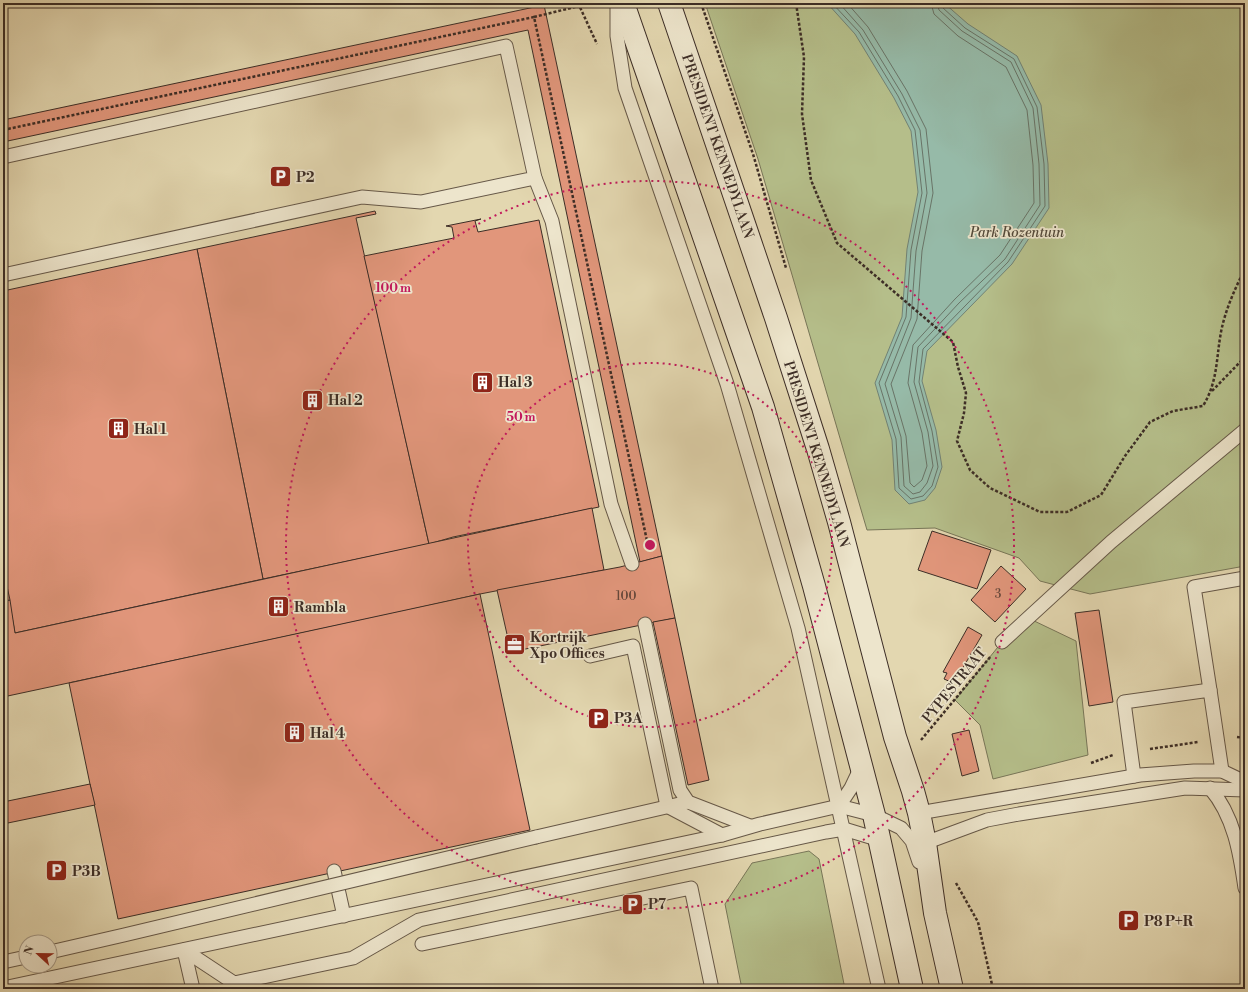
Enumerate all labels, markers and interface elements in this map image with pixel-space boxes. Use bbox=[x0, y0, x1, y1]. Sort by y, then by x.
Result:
street label: PRESIDENT KENNEDYLAAN bbox=[677, 52, 757, 241]
parking icon: P2 bbox=[268, 164, 294, 190]
place label: P2 bbox=[296, 169, 315, 187]
park label: Park Rozentuin bbox=[969, 224, 1064, 242]
text: 100 m bbox=[375, 281, 411, 296]
street label: PRESIDENT KENNEDYLAAN bbox=[779, 359, 853, 550]
building icon: Hal 3 bbox=[470, 369, 496, 395]
place label: Hal 3 bbox=[498, 374, 532, 392]
building icon: Hal 2 bbox=[299, 387, 325, 413]
place label: Hal 2 bbox=[328, 392, 363, 410]
text: 50 m bbox=[506, 410, 536, 425]
building icon: Hal 1 bbox=[105, 416, 131, 442]
place label: Hal 1 bbox=[134, 421, 167, 439]
centre of rings bbox=[643, 538, 657, 552]
house number: 3 bbox=[995, 587, 1002, 602]
house number: 100 bbox=[616, 589, 636, 604]
building icon: Rambla bbox=[265, 594, 291, 620]
place label: Rambla bbox=[294, 599, 346, 617]
place label: Kortrijk Xpo Offices bbox=[529, 629, 605, 663]
office icon: Kortrijk Xpo Offices bbox=[501, 632, 527, 658]
street label: PYPESTRAAT bbox=[919, 644, 991, 727]
parking icon: P3A bbox=[586, 705, 612, 731]
place label: P3A bbox=[614, 710, 643, 728]
building icon: Hal 4 bbox=[282, 720, 308, 746]
place label: Hal 4 bbox=[310, 725, 345, 743]
parking icon: P3B bbox=[43, 858, 69, 884]
place label: P3B bbox=[72, 863, 101, 881]
parking icon: P7 bbox=[619, 891, 645, 917]
place label: P7 bbox=[648, 896, 667, 914]
parking icon: P8 P+R bbox=[1115, 908, 1141, 934]
place label: P8 P+R bbox=[1144, 913, 1194, 931]
north arrow bbox=[18, 934, 58, 974]
text: N bbox=[22, 944, 38, 957]

